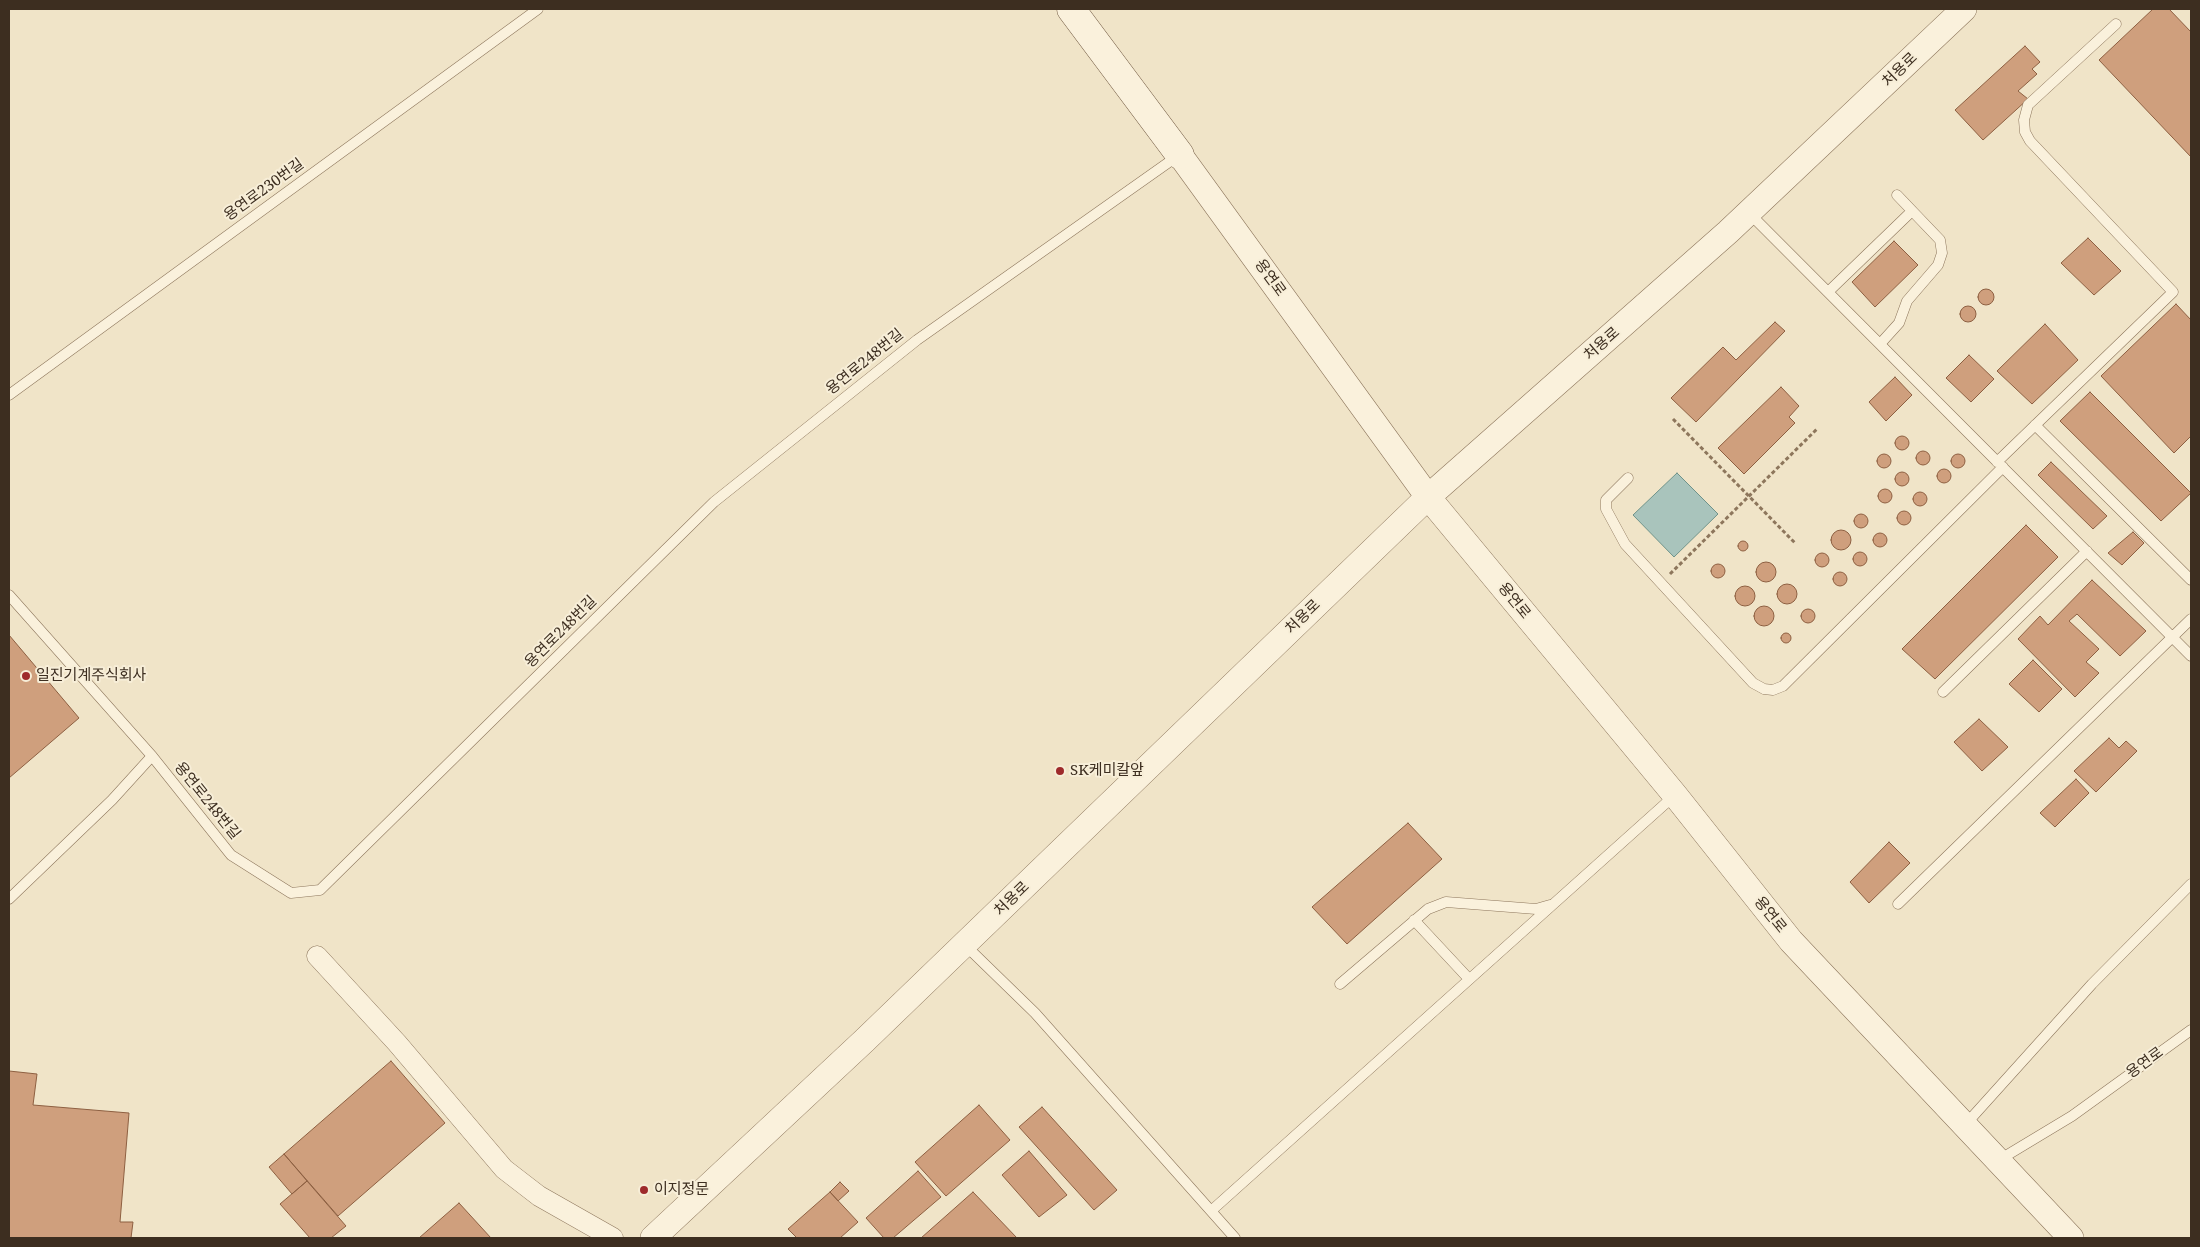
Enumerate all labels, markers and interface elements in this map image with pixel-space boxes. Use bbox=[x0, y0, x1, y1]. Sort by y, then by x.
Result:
street label: 처용로 bbox=[1879, 49, 1921, 91]
street label: 용연로230번길 bbox=[221, 155, 307, 225]
street label: 용연로 bbox=[1251, 256, 1289, 300]
street label: 처용로 bbox=[1580, 324, 1624, 364]
street label: 용연로248번길 bbox=[823, 325, 907, 399]
street label: 용연로 bbox=[1494, 579, 1534, 623]
street label: 용연로248번길 bbox=[521, 592, 601, 672]
street label: 처용로 bbox=[1282, 596, 1324, 638]
place label: 일진기계주식회사 bbox=[36, 667, 146, 685]
marker: 일진기계주식회사 bbox=[20, 670, 32, 682]
street label: 용연로248번길 bbox=[170, 759, 244, 843]
place label: SK케미칼앞 bbox=[1070, 762, 1144, 780]
marker: SK케미칼앞 bbox=[1054, 765, 1066, 777]
street label: 처용로 bbox=[991, 878, 1033, 920]
street label: 용연로 bbox=[1750, 893, 1790, 937]
street label: 용연로 bbox=[2123, 1044, 2167, 1082]
place label: 이지정문 bbox=[654, 1181, 709, 1199]
marker: 이지정문 bbox=[638, 1184, 650, 1196]

